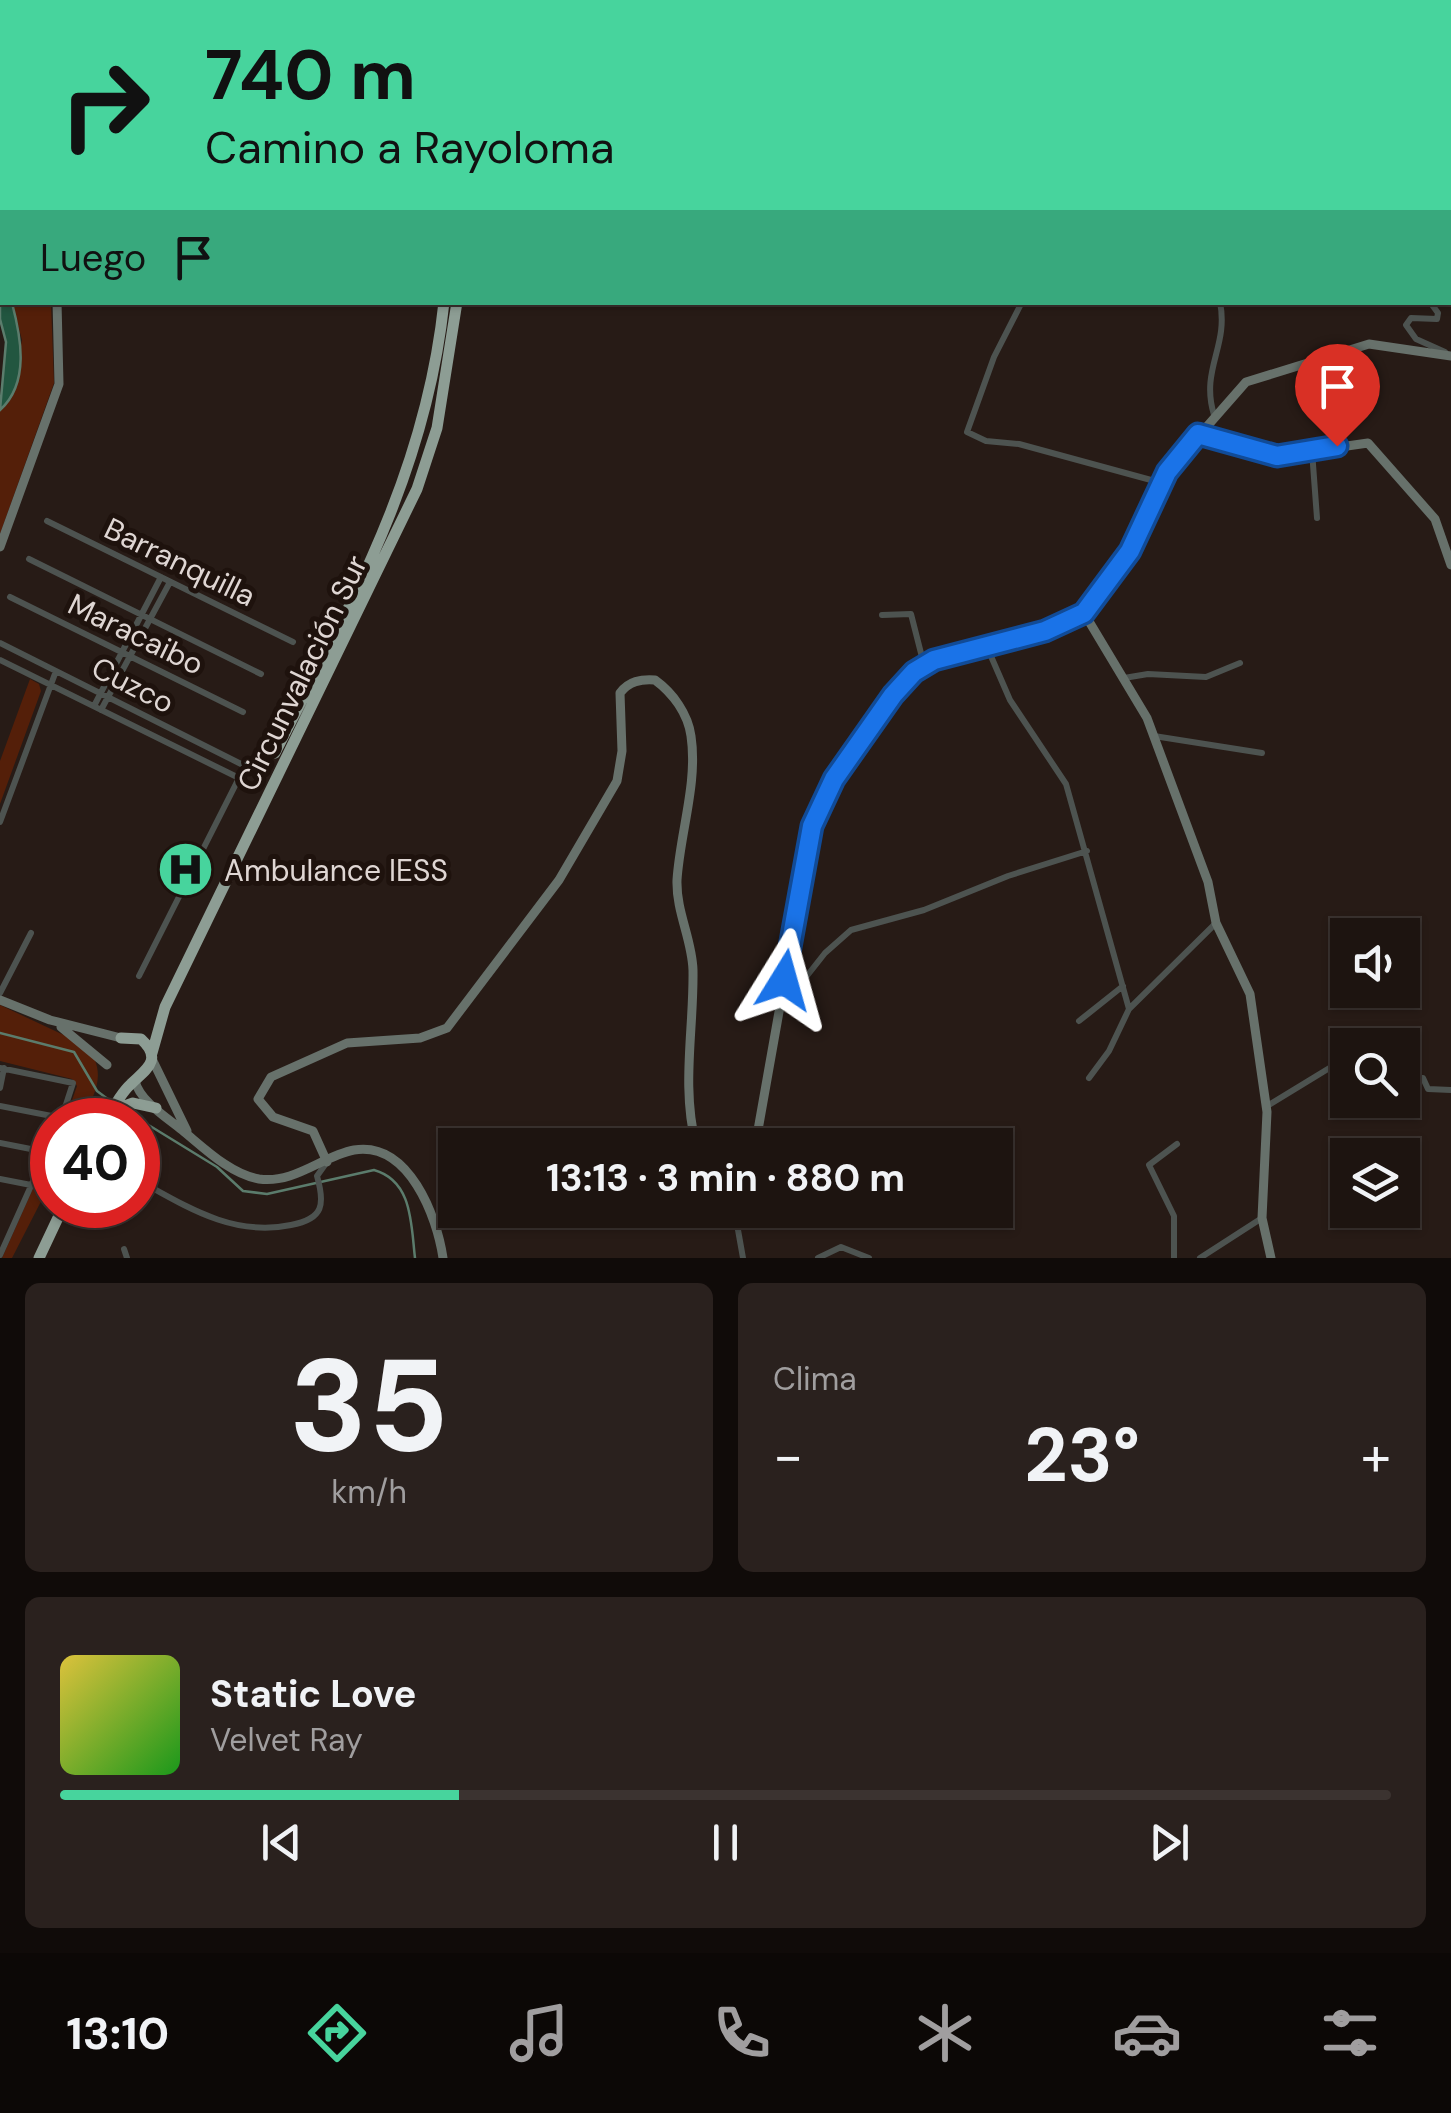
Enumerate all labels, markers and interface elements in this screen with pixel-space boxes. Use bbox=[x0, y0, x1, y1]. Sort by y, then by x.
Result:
text: 740 m bbox=[205, 30, 416, 121]
icon: right bbox=[40, 40, 170, 170]
text: Camino a Rayoloma bbox=[205, 118, 614, 177]
icon: arrive bbox=[166, 230, 221, 285]
text: Luego bbox=[40, 233, 146, 283]
pin bbox=[1295, 344, 1380, 447]
icon: arrive bbox=[1310, 359, 1365, 414]
street label: Barranquilla bbox=[98, 509, 262, 615]
street label: Circunvalación Sur bbox=[228, 549, 376, 797]
street label: Maracaibo bbox=[62, 584, 210, 684]
street label: Cuzco bbox=[85, 648, 181, 722]
hospital icon: Ambulance IESS bbox=[155, 840, 215, 900]
place label: Ambulance IESS bbox=[224, 851, 448, 890]
map controls bbox=[1330, 918, 1420, 1228]
button: sound bbox=[1330, 918, 1420, 1008]
position arrow bbox=[732, 928, 836, 1032]
button: search bbox=[1330, 1028, 1420, 1118]
speed limit sign: 40 bbox=[30, 1098, 160, 1228]
button: layers bbox=[1330, 1138, 1420, 1228]
text: 13:13 · 3 min · 880 m bbox=[546, 1153, 905, 1203]
text: 35 bbox=[289, 1321, 449, 1490]
text: Clima bbox=[773, 1358, 857, 1400]
text: 23° bbox=[1024, 1407, 1140, 1504]
text: − bbox=[773, 1420, 803, 1492]
text: + bbox=[1361, 1420, 1391, 1492]
text: km/h bbox=[331, 1471, 407, 1513]
text: Static Love bbox=[210, 1669, 416, 1719]
text: Velvet Ray bbox=[210, 1719, 363, 1761]
icon: previous bbox=[254, 1815, 309, 1870]
icon: pause bbox=[698, 1815, 753, 1870]
icon: next bbox=[1142, 1815, 1197, 1870]
icon: directions bbox=[302, 1998, 372, 2068]
icon: music bbox=[504, 1998, 574, 2068]
icon: phone bbox=[707, 1998, 777, 2068]
icon: climate bbox=[910, 1998, 980, 2068]
icon: car bbox=[1112, 1998, 1182, 2068]
icon: filters bbox=[1315, 1998, 1385, 2068]
text: 13:10 bbox=[66, 2004, 169, 2063]

